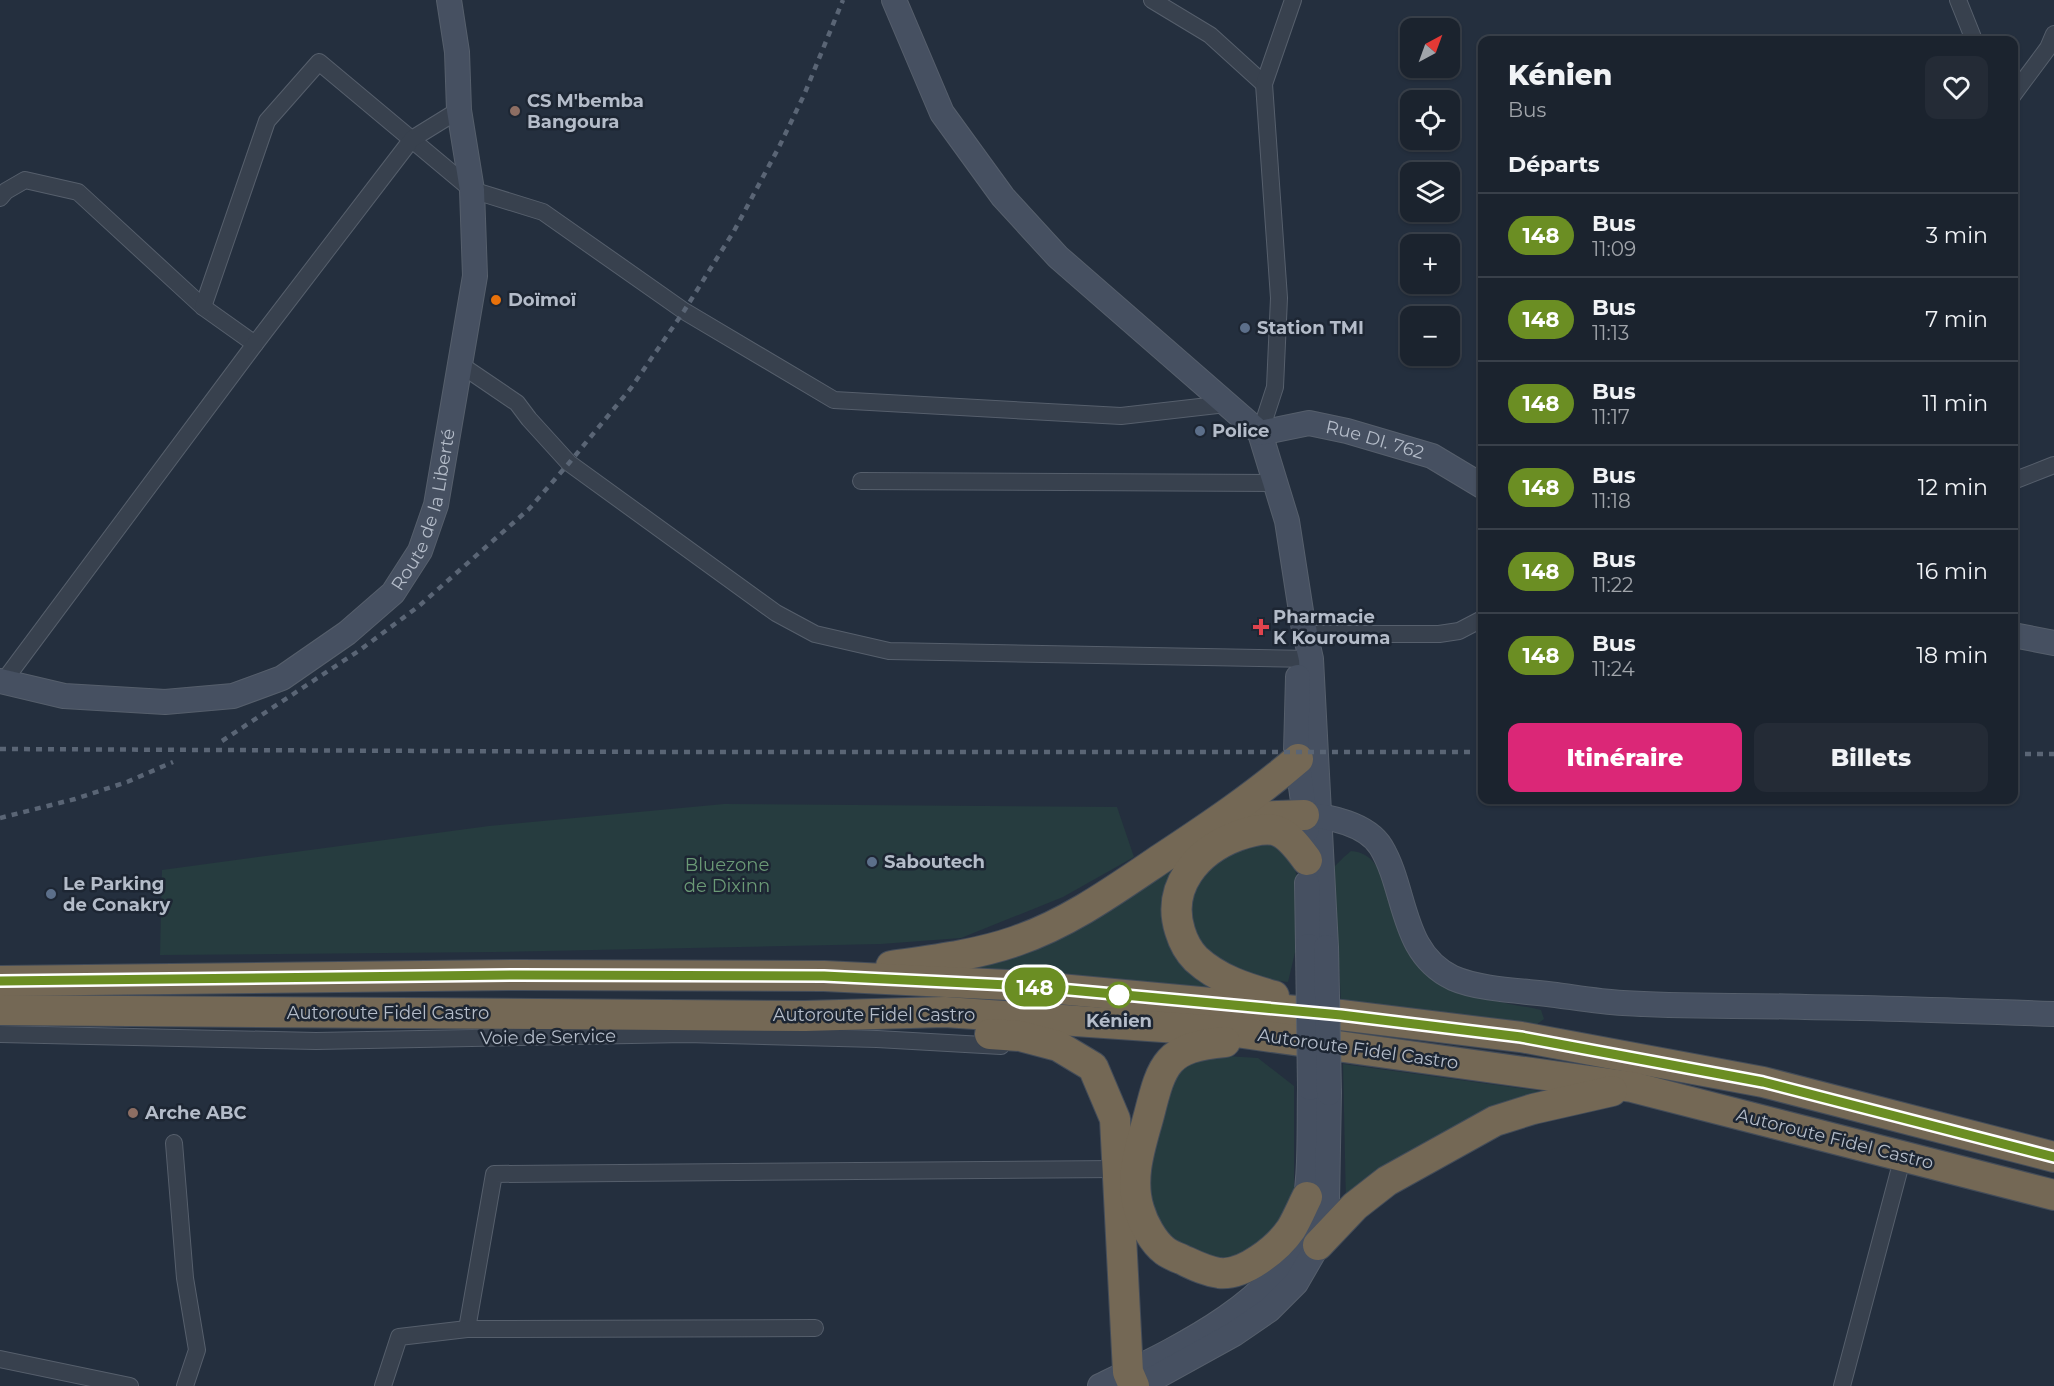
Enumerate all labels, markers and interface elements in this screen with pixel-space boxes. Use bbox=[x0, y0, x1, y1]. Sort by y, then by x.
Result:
north arrow bbox=[1400, 18, 1460, 78]
map controls bbox=[1400, 18, 1460, 366]
button: heart bbox=[1925, 56, 1988, 119]
text: Kénien bbox=[1508, 58, 1612, 92]
place label: CS M'bemba Bangoura bbox=[527, 90, 644, 133]
button: locate bbox=[1400, 90, 1460, 150]
text: Bus bbox=[1508, 98, 1546, 122]
marker: CS M'bemba Bangoura bbox=[508, 104, 522, 118]
text: Départs bbox=[1508, 151, 1600, 178]
button: layers bbox=[1400, 162, 1460, 222]
text: Bus bbox=[1592, 210, 1636, 237]
text: 3 min bbox=[1926, 222, 1988, 249]
text: 148 bbox=[1523, 223, 1559, 248]
button: + bbox=[1400, 234, 1460, 294]
text: 11:09 bbox=[1592, 237, 1636, 261]
place label: Doïmoï bbox=[508, 289, 577, 311]
marker: Doïmoï bbox=[489, 293, 503, 307]
text: Bus bbox=[1592, 294, 1636, 321]
button: − bbox=[1400, 306, 1460, 366]
text: 7 min bbox=[1925, 306, 1988, 333]
text: 148 bbox=[1523, 307, 1559, 332]
place label: Station TMI bbox=[1257, 317, 1364, 339]
marker: Station TMI bbox=[1238, 321, 1252, 335]
text: 11:13 bbox=[1592, 321, 1629, 345]
text: Bus bbox=[1592, 378, 1636, 405]
text: 11 min bbox=[1922, 390, 1988, 417]
text: 148 bbox=[1523, 391, 1559, 416]
text: 11:17 bbox=[1592, 405, 1630, 429]
street label: Rue DI. 762 bbox=[1324, 416, 1427, 464]
place label: Police bbox=[1212, 420, 1269, 442]
marker: Police bbox=[1193, 424, 1207, 438]
street label: Route de la Liberté bbox=[387, 427, 460, 595]
text: Bus bbox=[1592, 462, 1636, 489]
text: 12 min bbox=[1918, 474, 1988, 501]
text: 148 bbox=[1523, 475, 1559, 500]
text: 11:18 bbox=[1592, 489, 1631, 513]
text: Bus bbox=[1592, 546, 1636, 573]
text: 16 min bbox=[1917, 558, 1988, 585]
text: 148 bbox=[1523, 559, 1559, 584]
text: 11:22 bbox=[1592, 573, 1633, 597]
place label: Pharmacie K Kourouma bbox=[1273, 606, 1390, 649]
marker: Pharmacie K Kourouma bbox=[1254, 620, 1268, 634]
text: Bus bbox=[1592, 630, 1636, 657]
text: 18 min bbox=[1916, 642, 1988, 669]
text: 148 bbox=[1523, 643, 1559, 668]
text: 11:24 bbox=[1592, 657, 1635, 681]
button: Itinéraire bbox=[1508, 723, 1742, 792]
button: Billets bbox=[1754, 723, 1988, 792]
place label: Saboutech bbox=[884, 851, 985, 873]
park label: Bluezone de Dixinn bbox=[684, 854, 770, 897]
marker: Saboutech bbox=[865, 855, 879, 869]
place label: Le Parking de Conakry bbox=[63, 873, 170, 916]
marker: Le Parking de Conakry bbox=[44, 887, 58, 901]
line badge: 148 bbox=[1000, 968, 1070, 1006]
text: 148 bbox=[1017, 975, 1053, 1000]
marker: Kénien bbox=[1106, 982, 1132, 1008]
street label: Autoroute Fidel Castro bbox=[287, 1002, 489, 1024]
street label: Autoroute Fidel Castro bbox=[773, 1004, 975, 1026]
place label: Kénien bbox=[1086, 1010, 1152, 1032]
street label: Autoroute Fidel Castro bbox=[1256, 1024, 1460, 1074]
street label: Voie de Service bbox=[480, 1025, 616, 1049]
place label: Arche ABC bbox=[144, 1102, 247, 1124]
street label: Autoroute Fidel Castro bbox=[1734, 1104, 1936, 1174]
marker: Arche ABC bbox=[126, 1106, 140, 1120]

